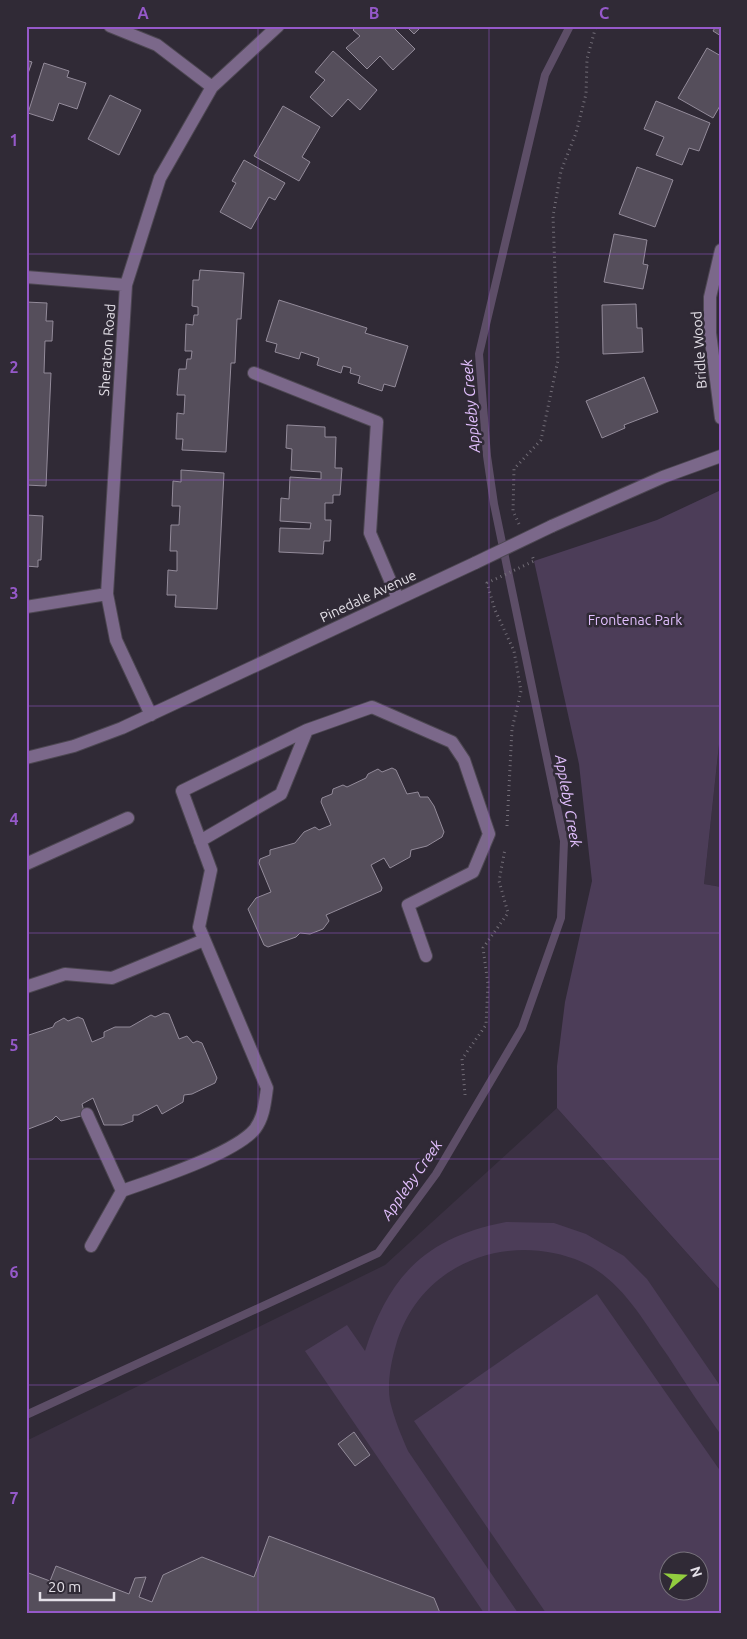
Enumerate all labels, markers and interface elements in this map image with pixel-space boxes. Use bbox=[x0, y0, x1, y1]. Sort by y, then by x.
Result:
text: A bbox=[137, 4, 149, 22]
text: B bbox=[369, 4, 379, 22]
text: C bbox=[599, 4, 609, 22]
text: 1 bbox=[9, 131, 19, 149]
street label: Sheraton Road bbox=[96, 303, 118, 397]
street label: Bridle Wood bbox=[688, 311, 710, 389]
text: 2 bbox=[9, 358, 19, 376]
water label: Appleby Creek bbox=[458, 358, 483, 455]
street label: Pinedale Avenue bbox=[317, 567, 419, 625]
text: 3 bbox=[9, 584, 19, 602]
park label: Frontenac Park bbox=[588, 612, 682, 628]
water label: Appleby Creek bbox=[552, 752, 585, 849]
text: 4 bbox=[9, 810, 19, 828]
text: 5 bbox=[9, 1036, 19, 1054]
water label: Appleby Creek bbox=[377, 1136, 446, 1224]
text: 6 bbox=[9, 1263, 19, 1281]
text: 7 bbox=[9, 1489, 19, 1507]
north arrow bbox=[660, 1552, 710, 1602]
text: N bbox=[687, 1565, 706, 1579]
scale bar bbox=[40, 1569, 114, 1601]
text: 20 m bbox=[48, 1578, 81, 1595]

